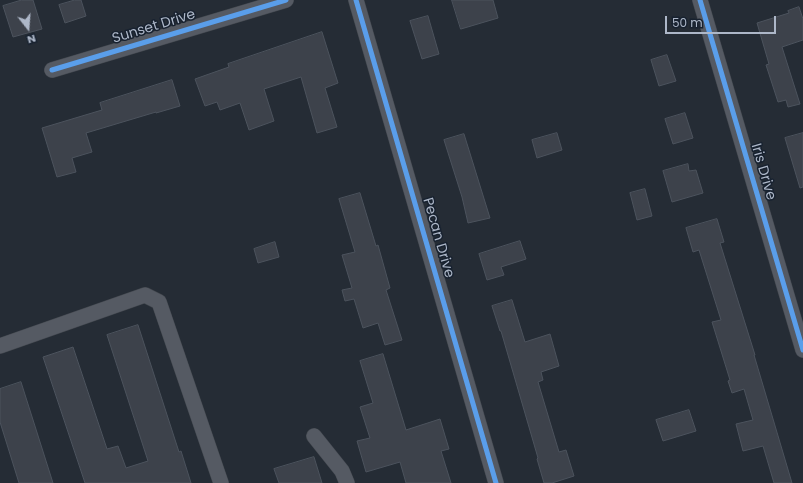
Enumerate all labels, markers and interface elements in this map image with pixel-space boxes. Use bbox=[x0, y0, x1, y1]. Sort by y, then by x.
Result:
street label: Sunset Drive bbox=[110, 6, 198, 48]
north arrow bbox=[8, 8, 48, 48]
scale bar bbox=[667, 8, 778, 34]
text: 50 m bbox=[672, 14, 703, 31]
text: N bbox=[25, 31, 38, 48]
street label: Iris Drive bbox=[747, 142, 779, 202]
street label: Pecan Drive bbox=[419, 196, 457, 280]

